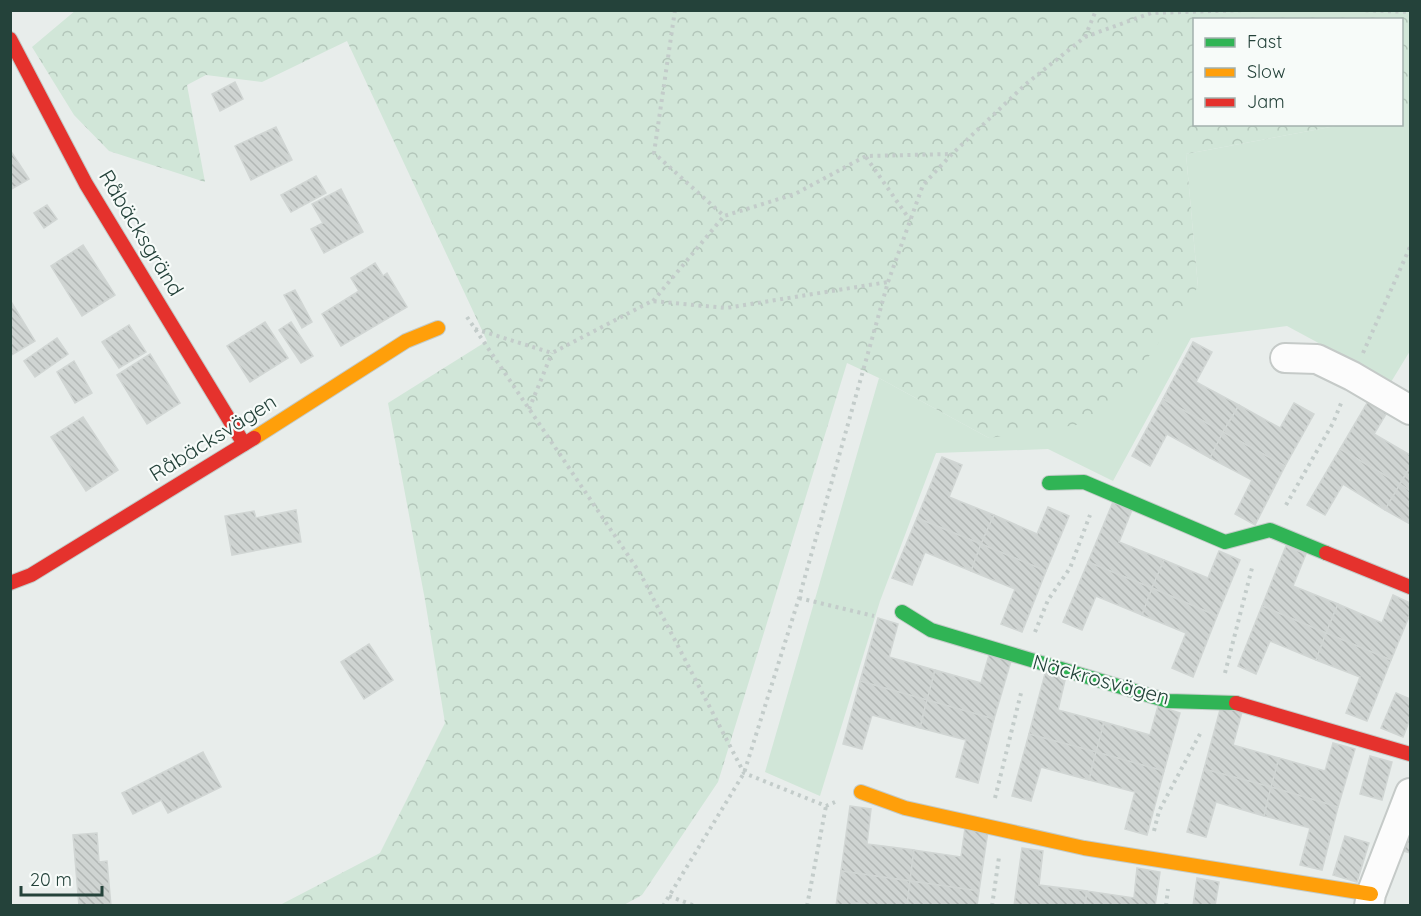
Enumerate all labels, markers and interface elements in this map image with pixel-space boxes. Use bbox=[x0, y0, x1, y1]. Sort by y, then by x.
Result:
legend bbox=[1193, 18, 1403, 126]
text: Fast bbox=[1247, 30, 1282, 53]
text: Slow bbox=[1247, 60, 1285, 83]
text: Jam bbox=[1247, 90, 1285, 113]
street label: Råbäcksgränd bbox=[94, 165, 190, 300]
street label: Råbäcksvägen bbox=[144, 388, 281, 487]
street label: Näckrosvägen bbox=[1030, 648, 1173, 710]
scale bar bbox=[21, 859, 102, 897]
text: 20 m bbox=[30, 868, 72, 891]

